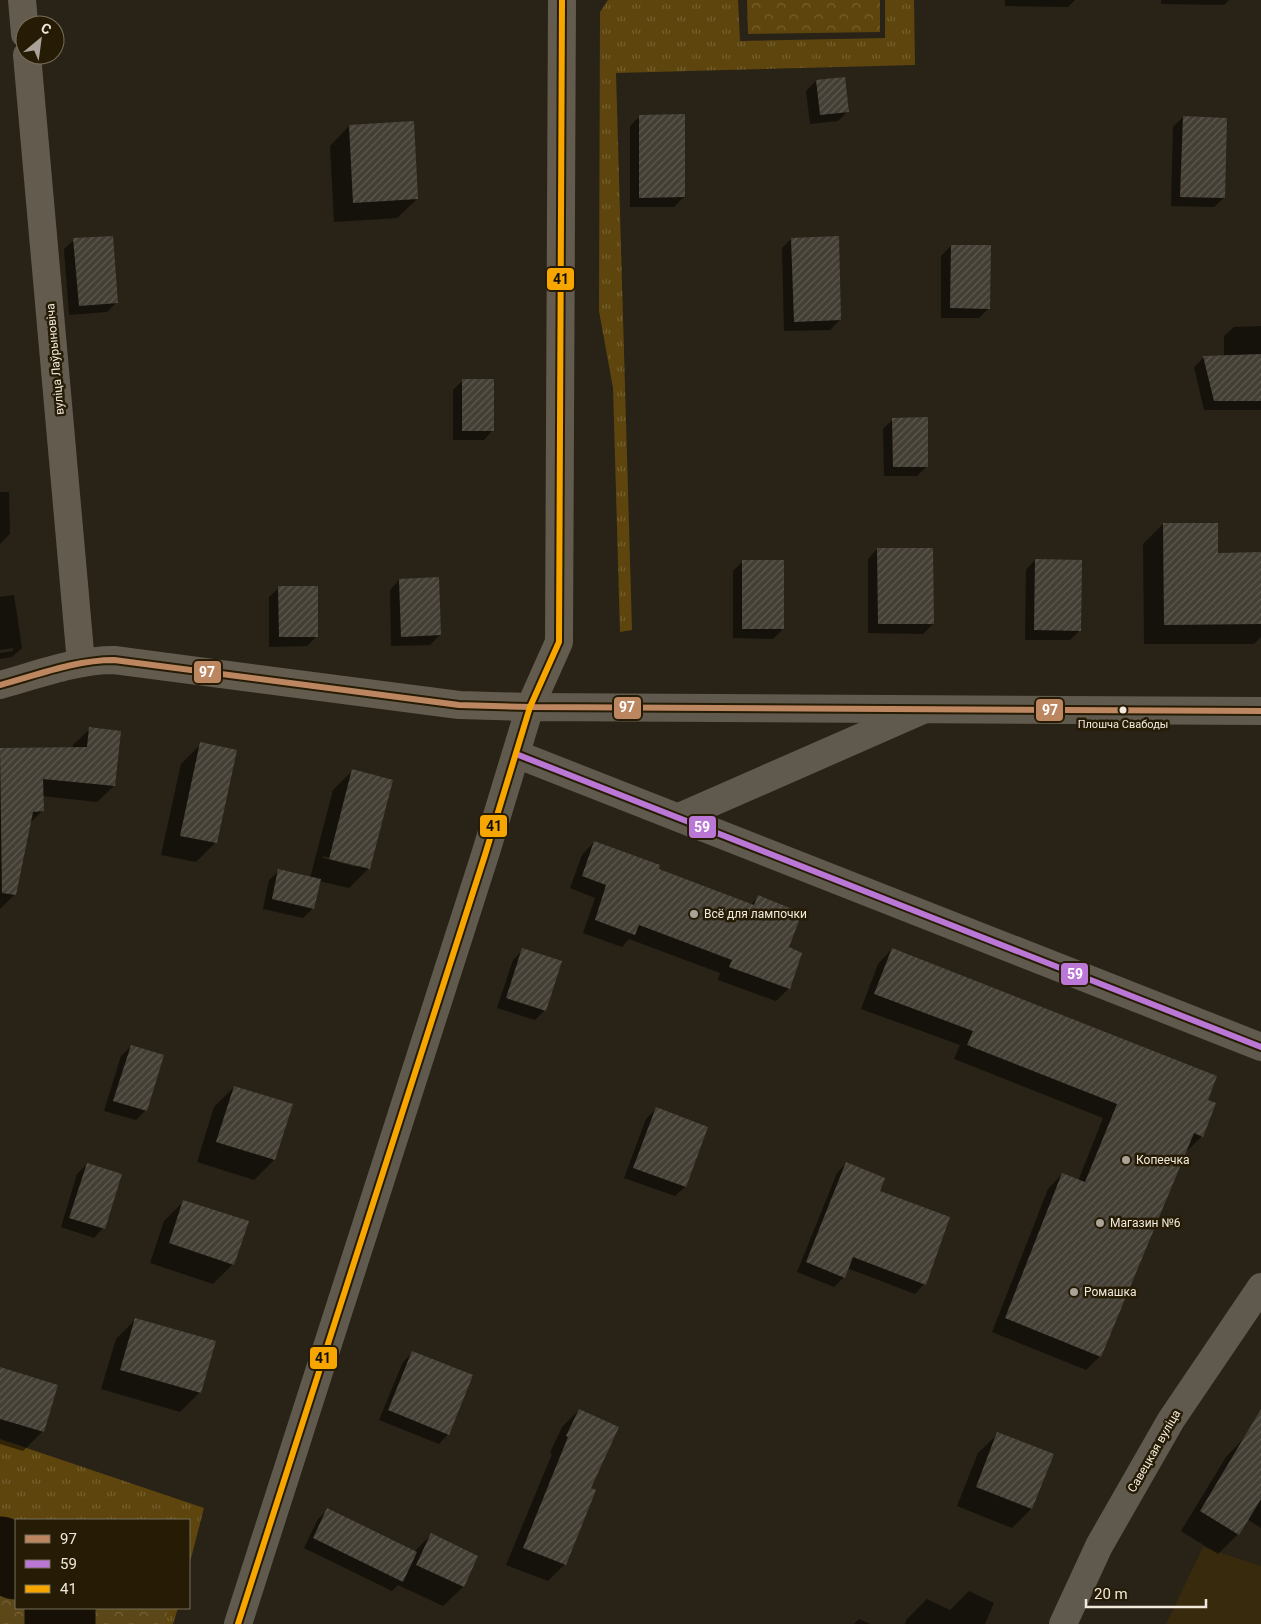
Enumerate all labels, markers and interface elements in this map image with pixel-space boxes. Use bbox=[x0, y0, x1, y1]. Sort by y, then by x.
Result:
north arrow bbox=[15, 15, 65, 65]
text: С bbox=[38, 19, 54, 38]
line badge: 41 bbox=[546, 267, 575, 291]
text: 41 bbox=[553, 271, 569, 287]
street label: вуліца Лаўрыновіча bbox=[43, 303, 67, 415]
line badge: 97 bbox=[193, 660, 222, 684]
text: 97 bbox=[199, 664, 215, 680]
line badge: 97 bbox=[613, 696, 642, 720]
line badge: 97 bbox=[1035, 698, 1064, 722]
text: 97 bbox=[619, 699, 635, 715]
text: 97 bbox=[1042, 702, 1058, 718]
marker: Плошча Свабоды bbox=[1118, 705, 1128, 715]
place label: Плошча Свабоды bbox=[1078, 718, 1168, 731]
line badge: 41 bbox=[479, 814, 508, 838]
line badge: 59 bbox=[688, 815, 717, 839]
text: 41 bbox=[486, 818, 502, 834]
text: 59 bbox=[694, 819, 710, 835]
place label: Всё для лампочки bbox=[704, 907, 807, 921]
marker: Всё для лампочки bbox=[688, 908, 700, 920]
line badge: 59 bbox=[1060, 962, 1089, 986]
text: 59 bbox=[1067, 966, 1083, 982]
place label: Копеечка bbox=[1136, 1153, 1190, 1167]
marker: Копеечка bbox=[1120, 1154, 1132, 1166]
place label: Магазин №6 bbox=[1110, 1216, 1181, 1230]
marker: Магазин №6 bbox=[1094, 1217, 1106, 1229]
place label: Ромашка bbox=[1084, 1285, 1137, 1299]
marker: Ромашка bbox=[1068, 1286, 1080, 1298]
line badge: 41 bbox=[309, 1346, 338, 1370]
text: 41 bbox=[315, 1350, 331, 1366]
street label: Савецкая вуліца bbox=[1125, 1407, 1183, 1495]
legend bbox=[15, 1519, 190, 1609]
text: 97 bbox=[60, 1530, 77, 1548]
text: 59 bbox=[60, 1555, 77, 1573]
scale bar bbox=[1086, 1576, 1206, 1608]
text: 41 bbox=[60, 1580, 77, 1598]
text: 20 m bbox=[1094, 1585, 1128, 1603]

